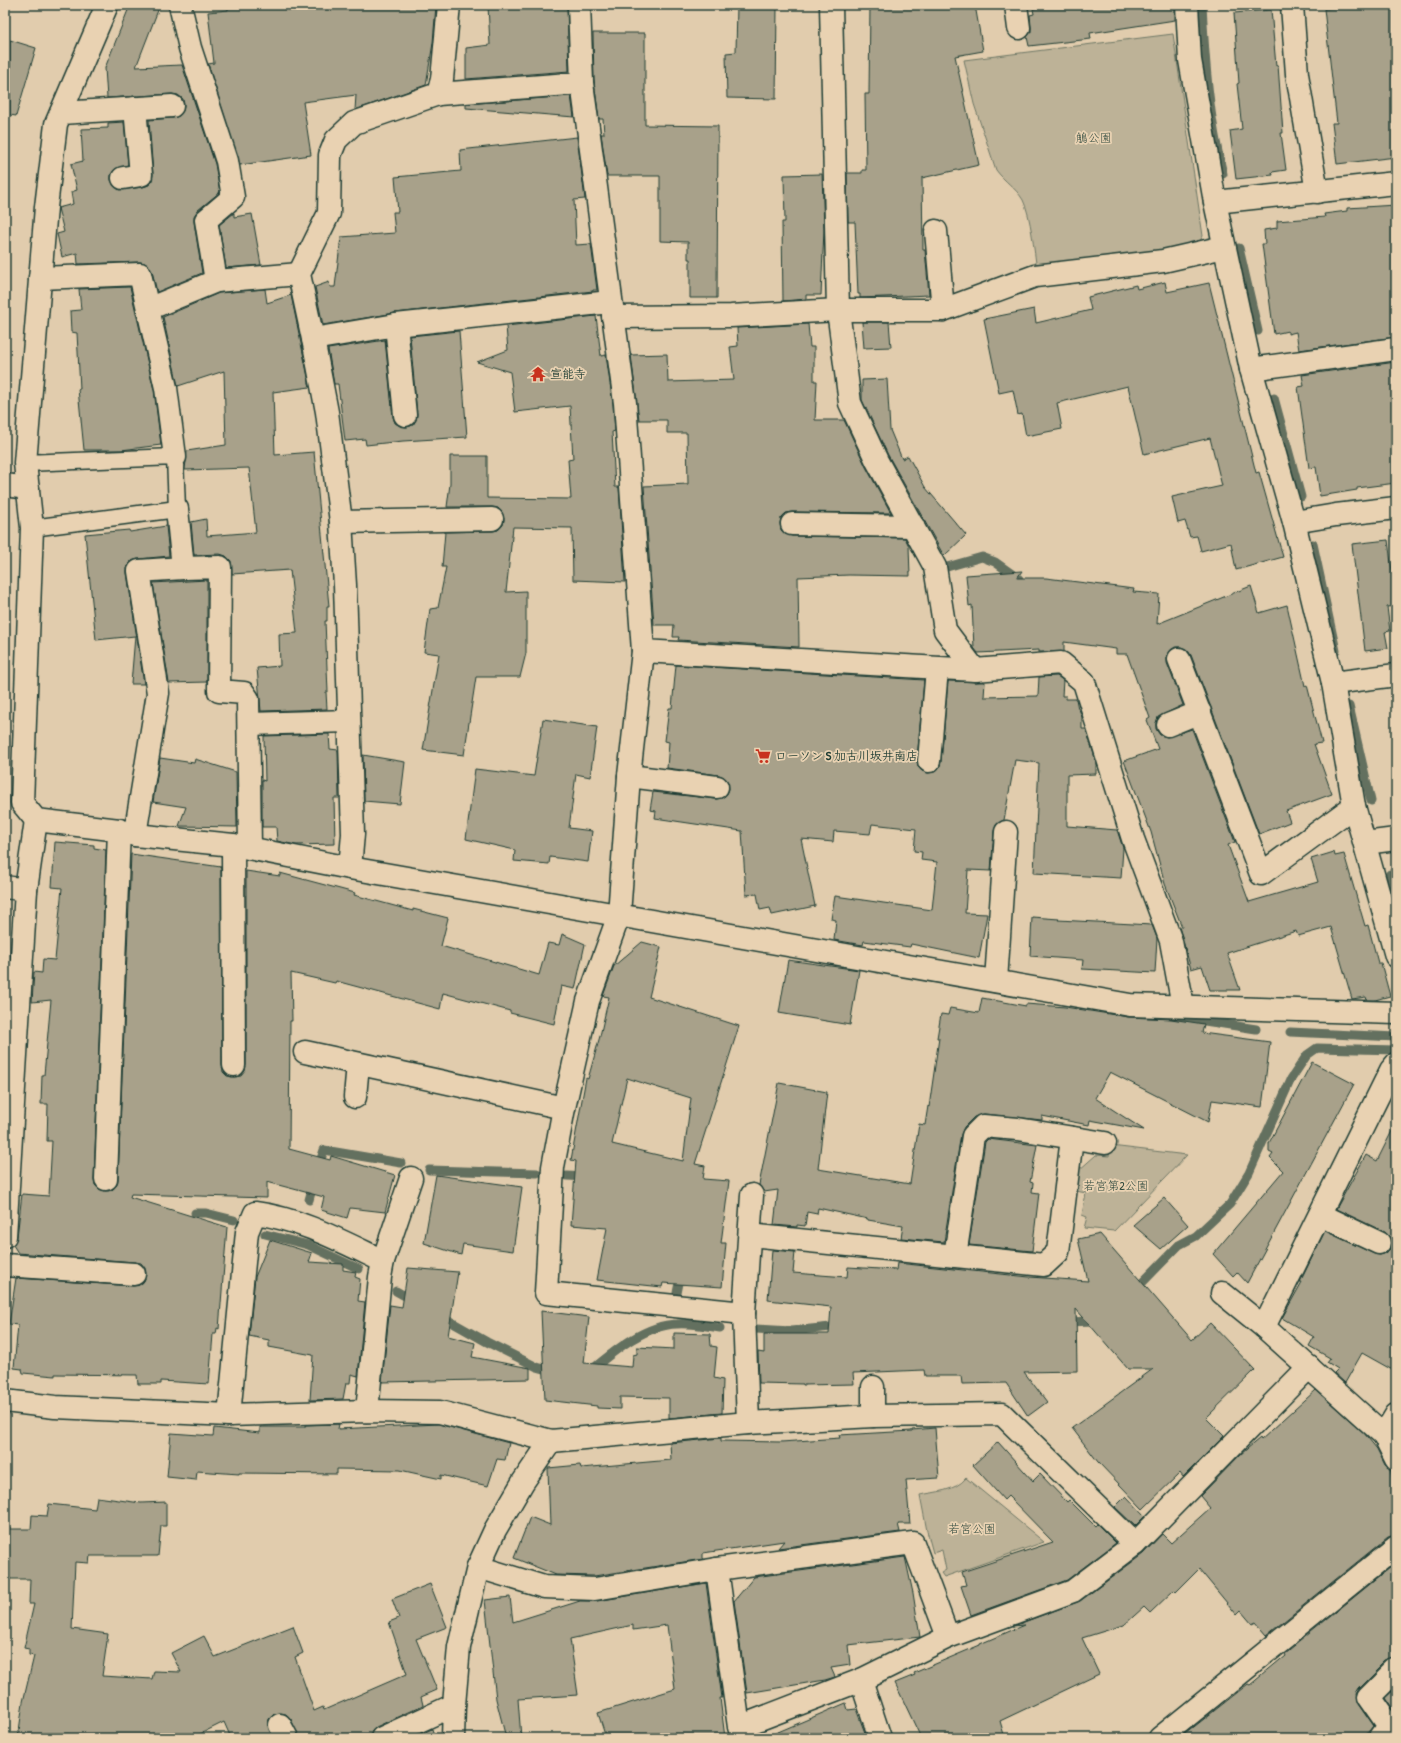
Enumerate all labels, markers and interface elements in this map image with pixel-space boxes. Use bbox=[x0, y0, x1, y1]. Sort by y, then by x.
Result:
park label: 鵤公園 bbox=[1076, 129, 1112, 146]
temple icon: 宣能寺 bbox=[529, 365, 547, 383]
place label: 宣能寺 bbox=[550, 365, 586, 382]
supermarket icon: ローソン S 加古川坂井南店 bbox=[754, 747, 772, 765]
place label: ローソン S 加古川坂井南店 bbox=[775, 747, 918, 764]
park label: 若宮第2公園 bbox=[1083, 1177, 1149, 1194]
park label: 若宮公園 bbox=[948, 1520, 996, 1537]

